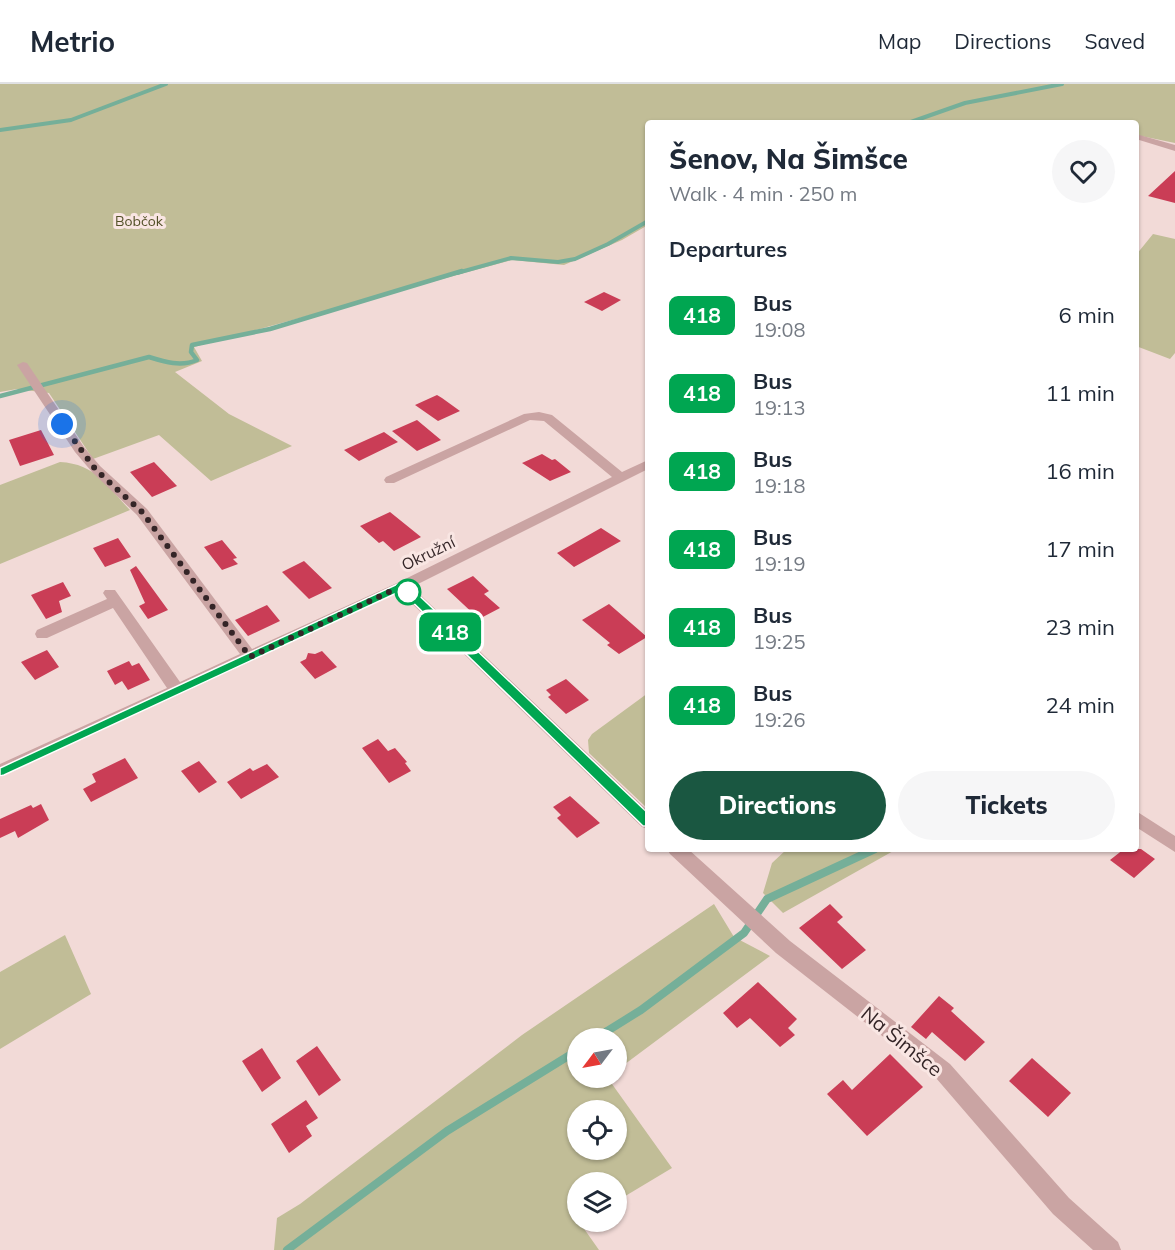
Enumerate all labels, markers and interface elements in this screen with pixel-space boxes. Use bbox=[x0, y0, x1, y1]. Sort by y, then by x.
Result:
text: Metrio bbox=[30, 24, 115, 59]
text: Map bbox=[878, 28, 921, 54]
text: Directions bbox=[954, 28, 1051, 54]
text: Saved bbox=[1084, 28, 1145, 54]
button: heart bbox=[1052, 140, 1115, 203]
text: Šenov, Na Šimšce bbox=[669, 141, 908, 176]
text: Walk · 4 min · 250 m bbox=[669, 181, 857, 206]
park label: Bobčok bbox=[115, 212, 164, 230]
text: Departures bbox=[669, 235, 787, 263]
text: Bus bbox=[753, 289, 792, 317]
text: 6 min bbox=[1059, 301, 1115, 329]
text: 418 bbox=[683, 302, 721, 328]
text: 19:08 bbox=[753, 317, 806, 342]
text: Bus bbox=[753, 367, 792, 395]
text: 11 min bbox=[1045, 379, 1115, 407]
text: 418 bbox=[683, 380, 721, 406]
text: 19:13 bbox=[753, 395, 806, 420]
your location bbox=[47, 409, 77, 439]
text: Bus bbox=[753, 445, 792, 473]
text: 16 min bbox=[1045, 457, 1115, 485]
text: 418 bbox=[683, 458, 721, 484]
text: 19:18 bbox=[753, 473, 806, 498]
text: Bus bbox=[753, 523, 792, 551]
street label: Okružní bbox=[398, 531, 459, 575]
text: 17 min bbox=[1045, 535, 1115, 563]
text: 418 bbox=[683, 536, 721, 562]
text: 19:19 bbox=[753, 551, 806, 576]
unlabelled marker bbox=[395, 579, 421, 605]
text: Bus bbox=[753, 601, 792, 629]
line badge: 418 bbox=[416, 612, 484, 652]
text: 23 min bbox=[1045, 613, 1115, 641]
text: 418 bbox=[683, 614, 721, 640]
text: 418 bbox=[431, 619, 469, 645]
text: 19:25 bbox=[753, 629, 806, 654]
text: Bus bbox=[753, 679, 792, 707]
text: 24 min bbox=[1045, 691, 1115, 719]
text: 418 bbox=[683, 692, 721, 718]
text: 19:26 bbox=[753, 707, 806, 732]
button: Directions bbox=[669, 771, 886, 840]
button: Tickets bbox=[898, 771, 1115, 840]
street label: Na Šimšce bbox=[856, 1001, 948, 1081]
north arrow bbox=[567, 1028, 627, 1088]
map controls bbox=[567, 1028, 627, 1232]
button: locate bbox=[567, 1100, 627, 1160]
button: layers bbox=[567, 1172, 627, 1232]

